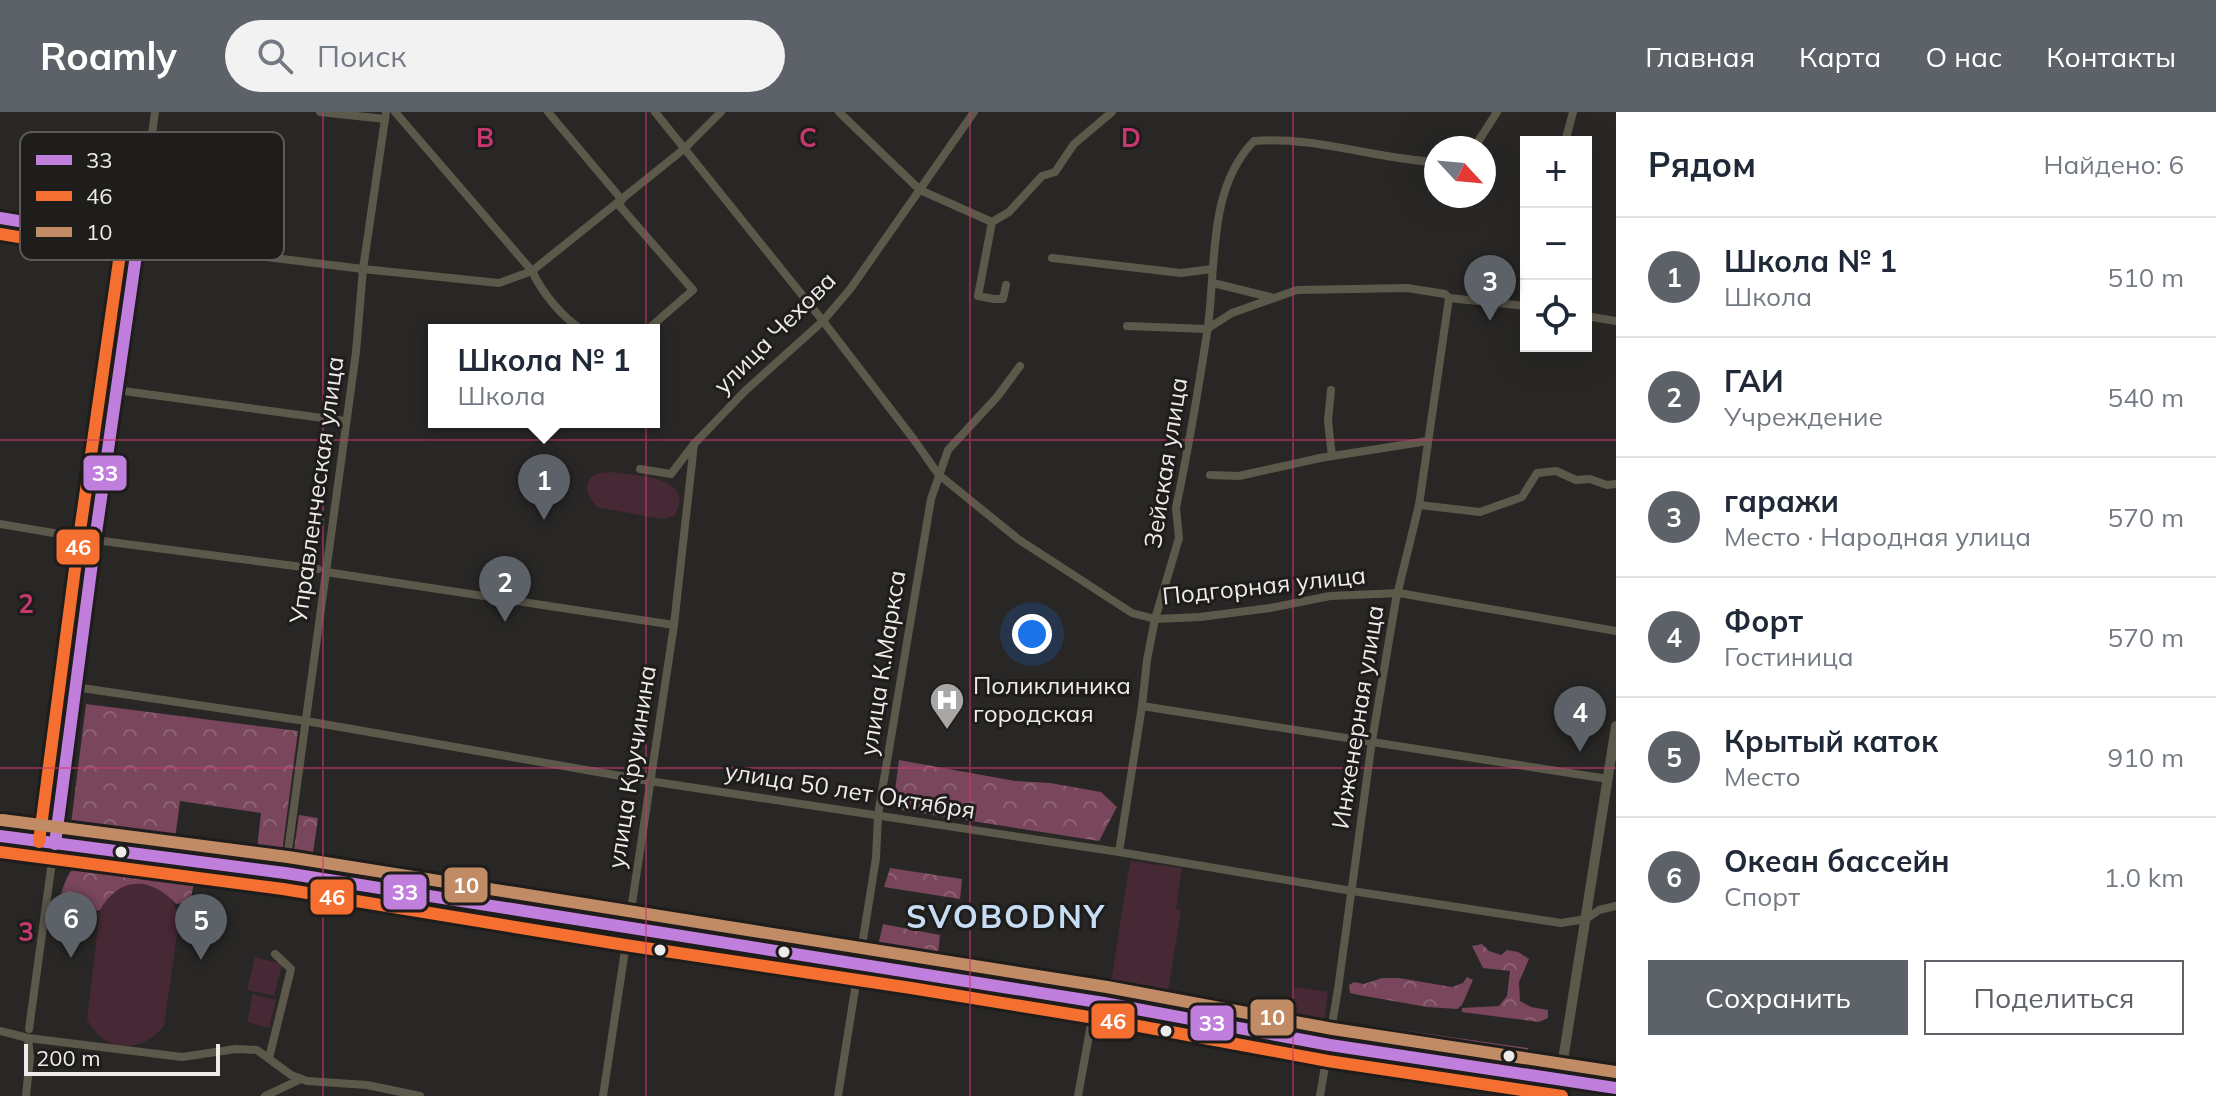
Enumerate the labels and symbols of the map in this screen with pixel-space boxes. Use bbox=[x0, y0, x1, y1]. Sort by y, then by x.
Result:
text: B bbox=[476, 121, 494, 154]
text: C bbox=[799, 121, 817, 154]
text: D bbox=[1121, 121, 1141, 154]
legend bbox=[20, 132, 284, 260]
north arrow bbox=[1424, 136, 1496, 208]
text: 33 bbox=[86, 146, 112, 174]
text: 46 bbox=[86, 182, 112, 210]
text: 10 bbox=[86, 218, 112, 246]
pin: 3 bbox=[1464, 255, 1516, 321]
street label: улица Чехова bbox=[707, 265, 842, 400]
street label: Управленческая улица bbox=[282, 354, 350, 626]
street label: Зейская улица bbox=[1137, 375, 1193, 550]
line badge: 33 bbox=[82, 454, 128, 492]
pin: 1 bbox=[518, 454, 570, 520]
text: 33 bbox=[92, 459, 118, 487]
line badge: 46 bbox=[55, 528, 101, 566]
text: 46 bbox=[65, 533, 91, 561]
pin: 2 bbox=[479, 556, 531, 622]
street label: Подгорная улица bbox=[1161, 559, 1367, 611]
street label: улица К.Маркса bbox=[853, 568, 911, 758]
text: 2 bbox=[18, 587, 34, 620]
street label: Инженерная улица bbox=[1325, 603, 1389, 831]
your location bbox=[1012, 614, 1052, 654]
street label: улица Кручинина bbox=[600, 663, 662, 870]
place label: Поликлиника городская bbox=[973, 670, 1131, 728]
hospital icon: Поликлиника городская bbox=[928, 681, 966, 731]
pin: 4 bbox=[1554, 686, 1606, 752]
street label: улица 50 лет Октября bbox=[723, 755, 978, 825]
unlabelled marker bbox=[113, 844, 129, 860]
line badge: 10 bbox=[443, 866, 489, 904]
text: 10 bbox=[453, 871, 479, 899]
line badge: 33 bbox=[382, 873, 428, 911]
line badge: 46 bbox=[309, 878, 355, 916]
text: 33 bbox=[392, 878, 418, 906]
text: 46 bbox=[319, 883, 345, 911]
pin: 6 bbox=[45, 892, 97, 958]
pin: 5 bbox=[175, 894, 227, 960]
district label: SVOBODNY bbox=[906, 896, 1106, 936]
text: 3 bbox=[18, 915, 34, 948]
unlabelled marker bbox=[652, 942, 668, 958]
unlabelled marker bbox=[776, 944, 792, 960]
line badge: 10 bbox=[1249, 998, 1295, 1037]
line badge: 46 bbox=[1090, 1002, 1136, 1040]
text: 10 bbox=[1259, 1003, 1285, 1031]
line badge: 33 bbox=[1189, 1004, 1235, 1042]
text: 46 bbox=[1100, 1007, 1126, 1035]
text: 33 bbox=[1199, 1009, 1225, 1037]
unlabelled marker bbox=[1158, 1023, 1174, 1039]
scale bar bbox=[24, 1040, 220, 1076]
unlabelled marker bbox=[1501, 1048, 1517, 1064]

